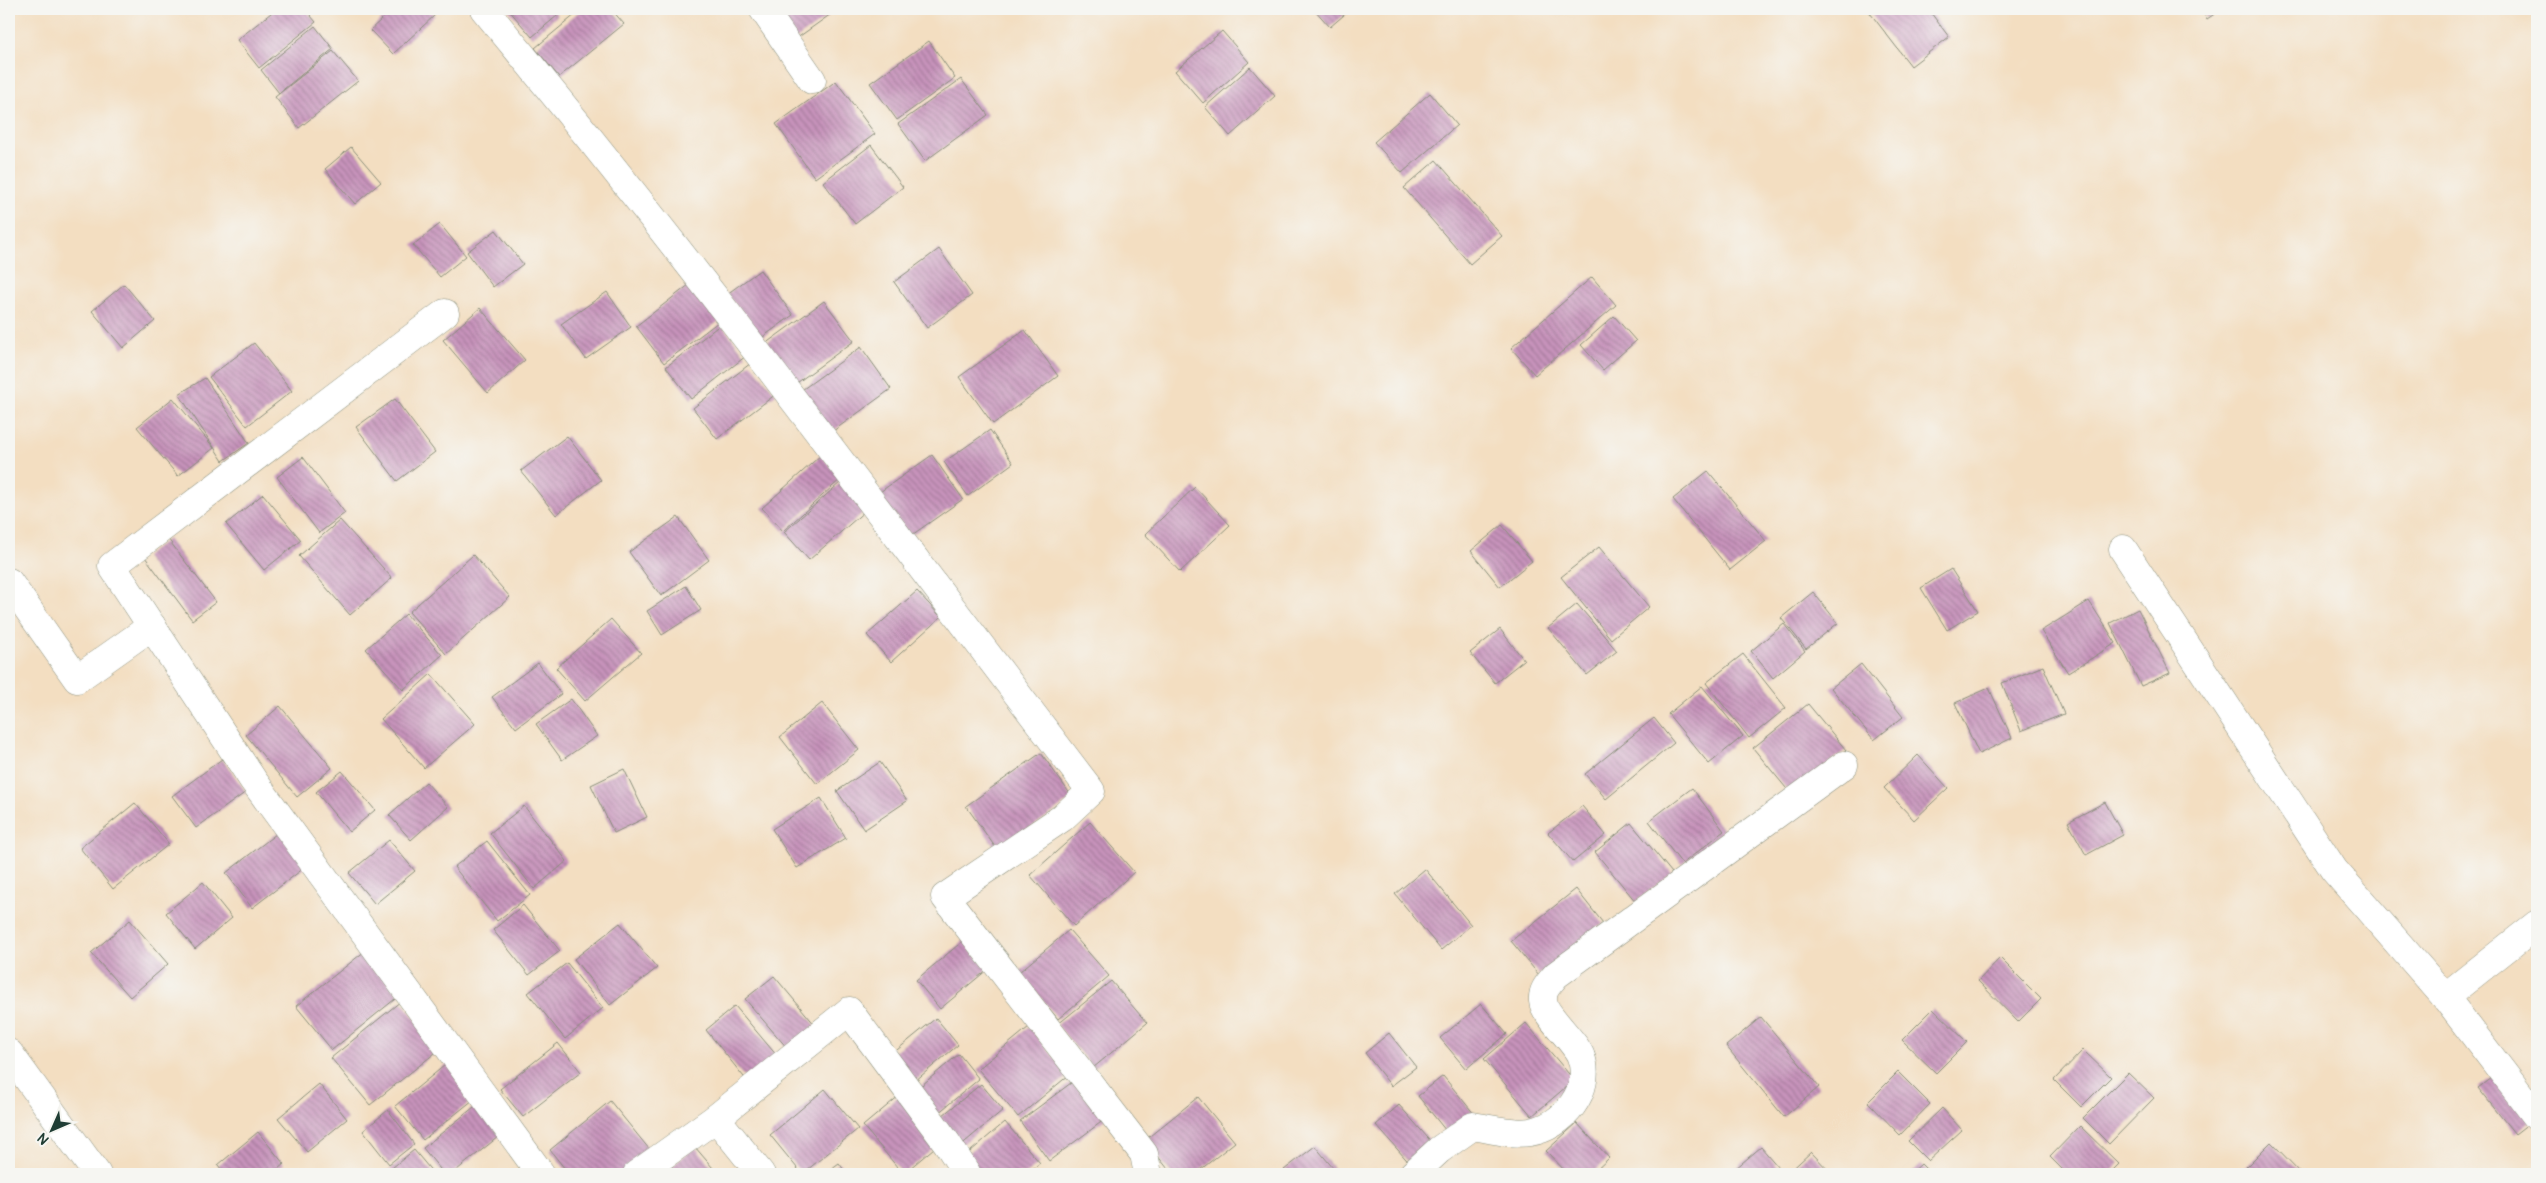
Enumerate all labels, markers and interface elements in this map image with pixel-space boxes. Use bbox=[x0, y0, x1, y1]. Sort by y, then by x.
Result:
north arrow bbox=[28, 1106, 78, 1156]
text: N bbox=[34, 1129, 53, 1148]

